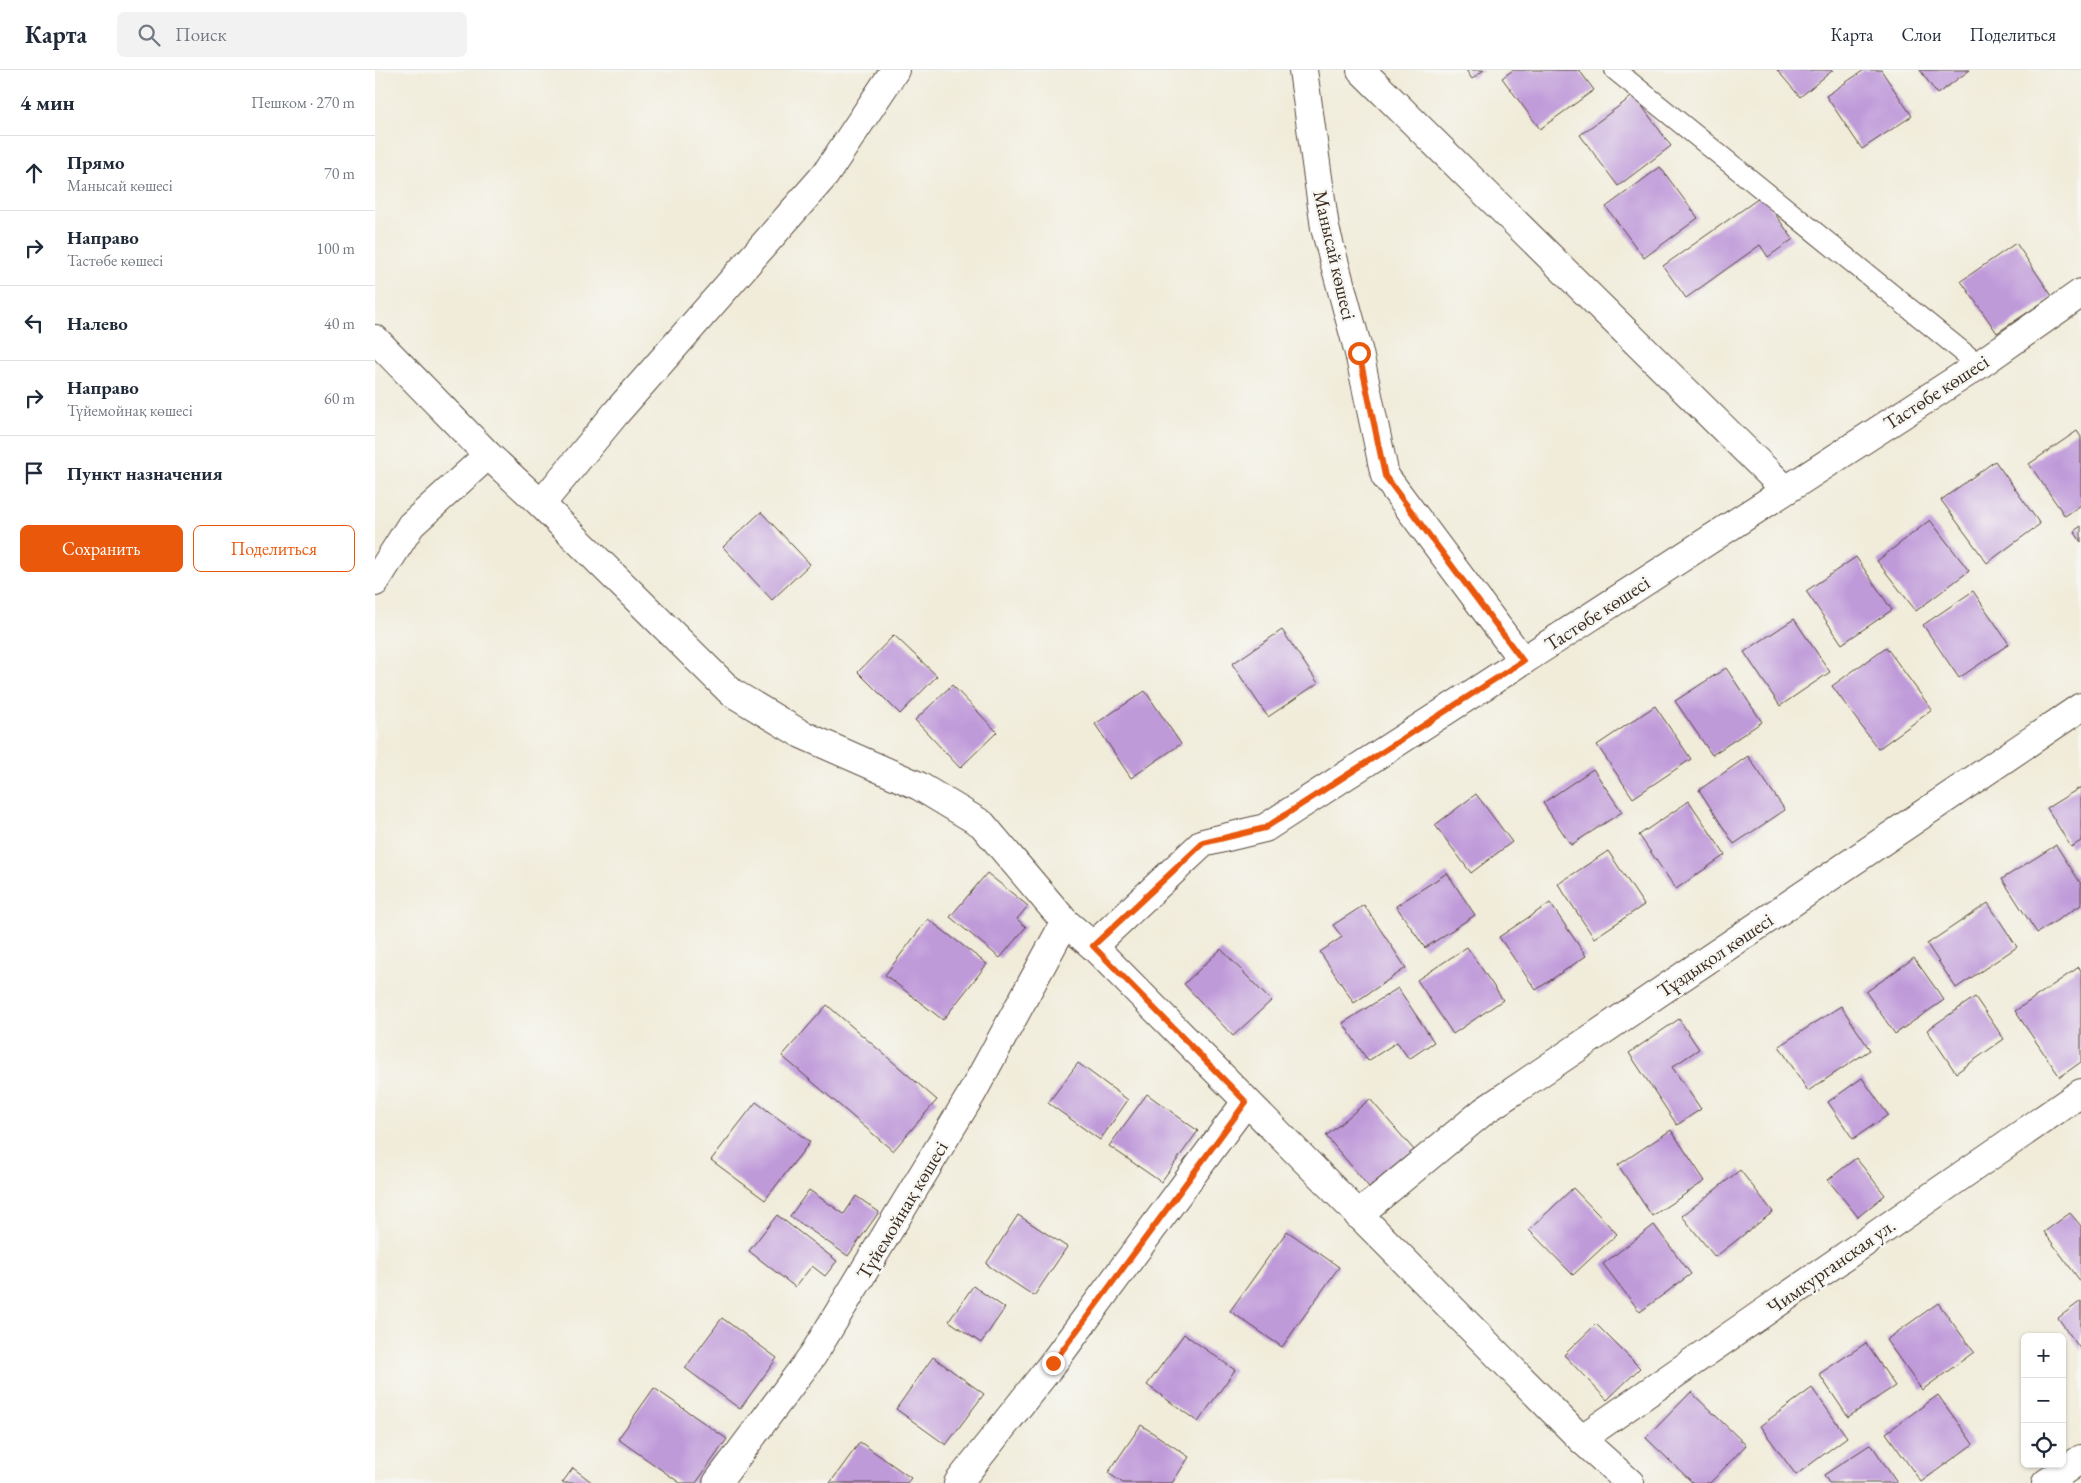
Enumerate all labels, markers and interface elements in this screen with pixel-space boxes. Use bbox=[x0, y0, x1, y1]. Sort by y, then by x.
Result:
search box bbox=[117, 12, 467, 57]
text: Карта bbox=[25, 19, 87, 50]
icon: search bbox=[135, 21, 163, 49]
text: Поиск bbox=[175, 22, 227, 47]
text: Карта bbox=[1831, 23, 1874, 46]
text: Слои bbox=[1902, 23, 1941, 46]
text: Поделиться bbox=[1969, 23, 2056, 46]
text: 4 мин bbox=[20, 89, 75, 116]
text: Пешком · 270 m bbox=[251, 92, 355, 113]
text: Прямо bbox=[67, 150, 125, 175]
icon: ahead bbox=[20, 159, 48, 187]
text: 70 m bbox=[324, 163, 355, 184]
text: Манысай көшесі bbox=[67, 175, 173, 196]
street label: Манысай көшесі bbox=[1307, 188, 1363, 322]
text: Направо bbox=[67, 225, 139, 250]
icon: right bbox=[20, 234, 48, 262]
text: 100 m bbox=[316, 238, 355, 259]
text: Тастөбе көшесі bbox=[67, 250, 163, 271]
icon: left bbox=[20, 309, 48, 337]
text: Налево bbox=[67, 311, 128, 336]
text: 40 m bbox=[324, 313, 355, 334]
route start bbox=[1348, 342, 1371, 365]
street label: Тастөбе көшесі bbox=[1878, 348, 1994, 436]
text: Направо bbox=[67, 375, 139, 400]
icon: right bbox=[20, 384, 48, 412]
text: 60 m bbox=[324, 388, 355, 409]
text: Түйемойнақ көшесі bbox=[67, 400, 193, 421]
icon: arrive bbox=[20, 459, 48, 487]
text: Пункт назначения bbox=[67, 461, 223, 486]
button: Сохранить bbox=[20, 525, 183, 572]
button: Поделиться bbox=[193, 525, 355, 572]
street label: Тастөбе көшесі bbox=[1539, 569, 1655, 657]
street label: Тұздықол көшесі bbox=[1652, 907, 1778, 1003]
street label: Түйемойнақ көшесі bbox=[850, 1136, 954, 1284]
street label: Чимкурганская ул. bbox=[1762, 1212, 1900, 1320]
map controls bbox=[2021, 1333, 2066, 1468]
button: + bbox=[2021, 1333, 2066, 1378]
route end bbox=[1042, 1352, 1065, 1375]
button: − bbox=[2021, 1378, 2066, 1423]
button: locate bbox=[2021, 1423, 2066, 1468]

